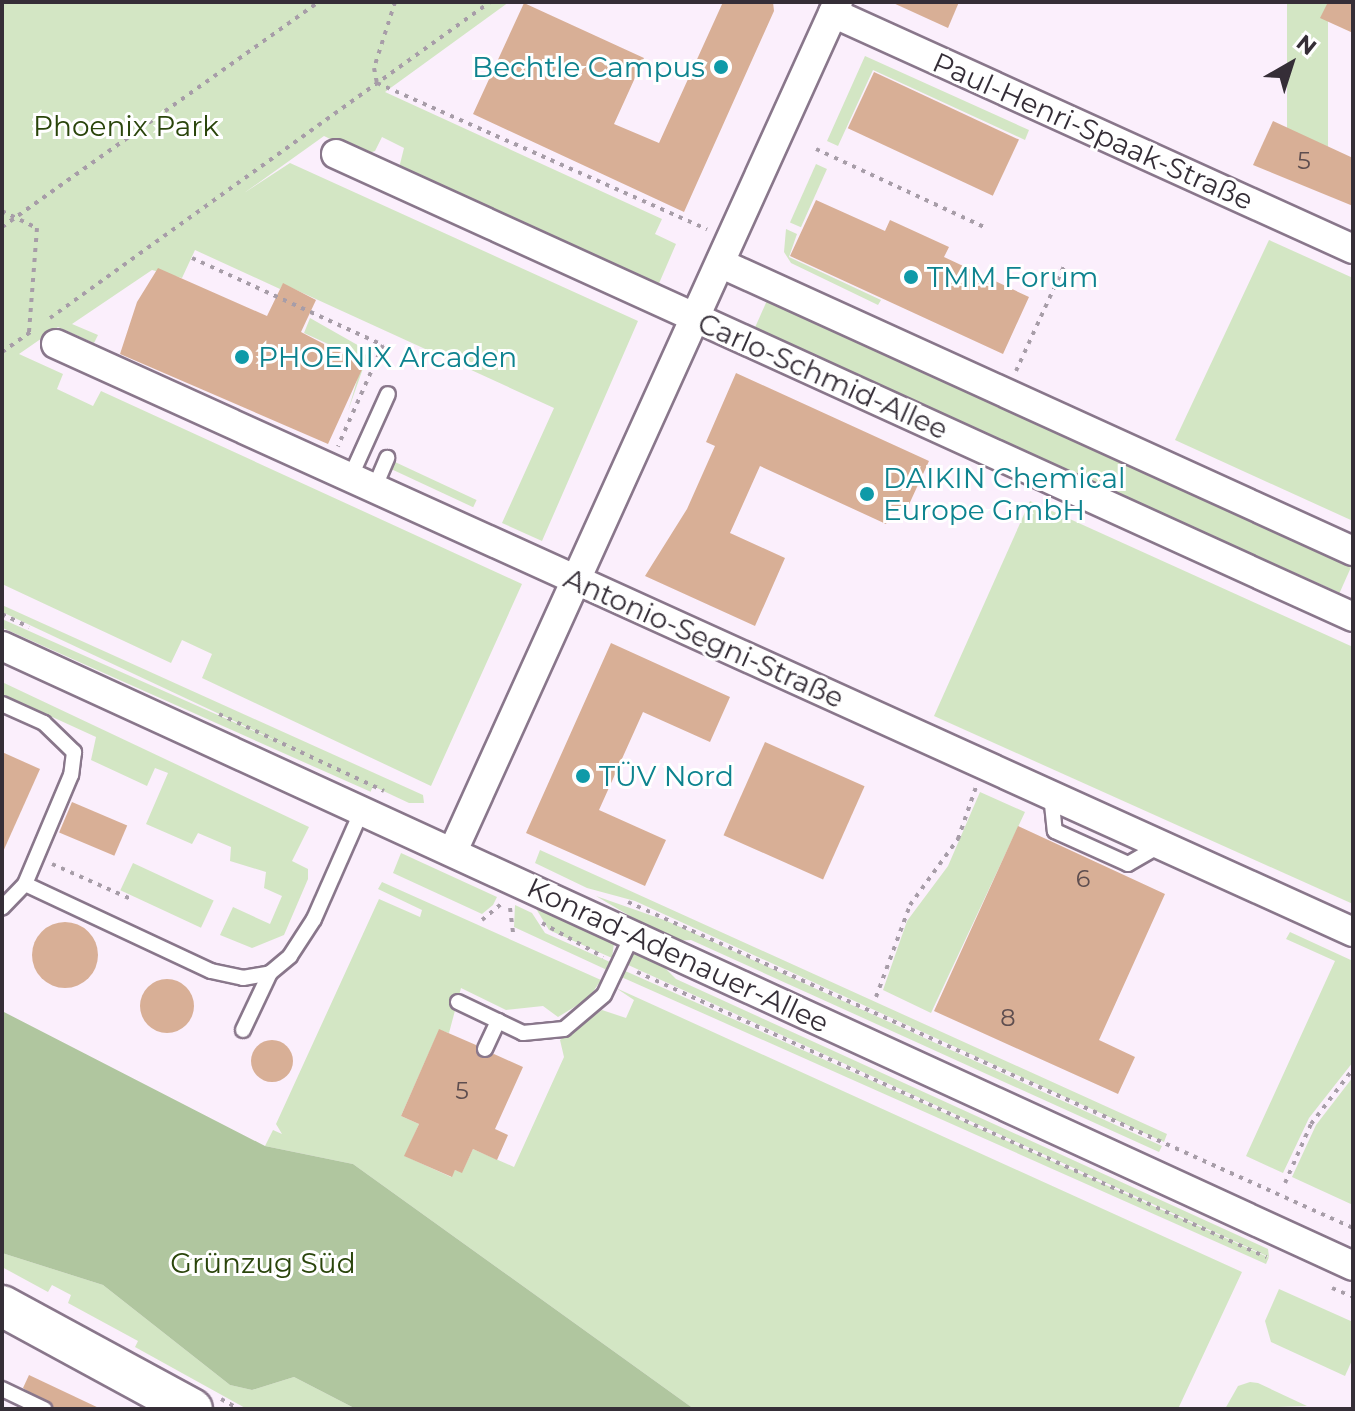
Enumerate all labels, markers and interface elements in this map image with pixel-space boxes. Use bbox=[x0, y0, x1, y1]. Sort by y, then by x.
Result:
north arrow bbox=[1251, 24, 1331, 104]
text: N bbox=[1291, 29, 1322, 61]
street label: Paul-Henri-Spaak-Straße bbox=[928, 45, 1258, 217]
place label: Bechtle Campus bbox=[472, 50, 705, 84]
marker: Bechtle Campus bbox=[712, 58, 730, 76]
park label: Phoenix Park bbox=[33, 109, 219, 143]
house number: 5 bbox=[1297, 147, 1311, 175]
place label: TMM Forum bbox=[927, 260, 1098, 294]
marker: TMM Forum bbox=[902, 268, 920, 286]
street label: Carlo-Schmid-Allee bbox=[693, 306, 953, 446]
place label: PHOENIX Arcaden bbox=[258, 340, 517, 374]
marker: PHOENIX Arcaden bbox=[233, 348, 251, 366]
place label: DAIKIN Chemical Europe GmbH bbox=[883, 461, 1126, 527]
marker: DAIKIN Chemical Europe GmbH bbox=[858, 485, 876, 503]
street label: Antonio-Segni-Straße bbox=[559, 561, 849, 715]
place label: TÜV Nord bbox=[599, 759, 734, 793]
marker: TÜV Nord bbox=[574, 767, 592, 785]
house number: 6 bbox=[1076, 865, 1090, 893]
street label: Konrad-Adenauer-Allee bbox=[522, 870, 834, 1040]
house number: 8 bbox=[1000, 1004, 1016, 1032]
house number: 5 bbox=[455, 1077, 469, 1105]
park label: Grünzug Süd bbox=[170, 1246, 356, 1280]

